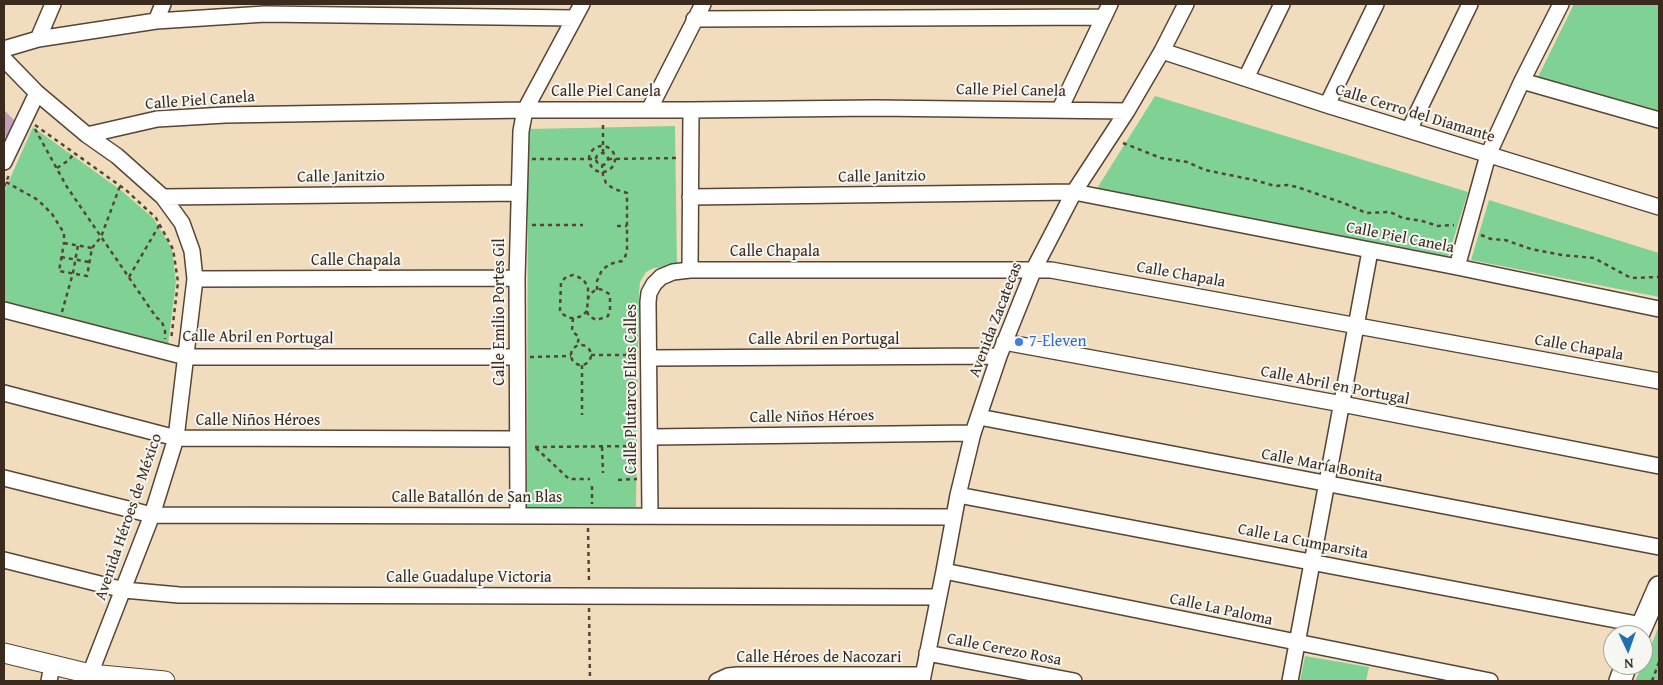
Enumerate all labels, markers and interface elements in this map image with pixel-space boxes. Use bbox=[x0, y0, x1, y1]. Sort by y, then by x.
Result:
street label: Calle Piel Canela bbox=[956, 80, 1066, 102]
street label: Calle Cerro del Diamante bbox=[1333, 81, 1497, 147]
street label: Calle Piel Canela bbox=[551, 82, 661, 102]
street label: Calle Piel Canela bbox=[145, 88, 255, 114]
street label: Calle Janitzio bbox=[297, 167, 385, 187]
street label: Calle Janitzio bbox=[838, 167, 926, 187]
street label: Calle Piel Canela bbox=[1344, 218, 1456, 258]
street label: Calle Emilio Portes Gil bbox=[490, 238, 510, 386]
street label: Calle Chapala bbox=[730, 242, 820, 262]
street label: Calle Chapala bbox=[311, 251, 401, 271]
street label: Calle Chapala bbox=[1135, 258, 1227, 292]
street label: Avenida Zacatecas bbox=[965, 260, 1027, 380]
street label: Calle Plutarco Elías Calles bbox=[622, 304, 642, 474]
street label: Calle Abril en Portugal bbox=[182, 327, 334, 349]
street label: Calle Abril en Portugal bbox=[748, 330, 900, 350]
street label: Calle Chapala bbox=[1533, 331, 1625, 365]
place label: 7-Eleven bbox=[1029, 332, 1086, 352]
marker: 7-Eleven bbox=[1013, 336, 1025, 348]
street label: Calle Abril en Portugal bbox=[1259, 362, 1411, 410]
street label: Calle Niños Héroes bbox=[749, 406, 875, 428]
street label: Calle Niños Héroes bbox=[196, 411, 320, 431]
street label: Avenida Héroes de México bbox=[91, 431, 167, 603]
street label: Calle María Bonita bbox=[1260, 445, 1384, 487]
street label: Calle Batallón de San Blas bbox=[392, 488, 562, 508]
street label: Calle La Cumparsita bbox=[1236, 520, 1370, 564]
street label: Calle Guadalupe Victoria bbox=[386, 568, 552, 588]
street label: Calle La Paloma bbox=[1168, 590, 1274, 630]
north arrow bbox=[1603, 625, 1653, 675]
street label: Calle Cerezo Rosa bbox=[945, 629, 1063, 671]
street label: Calle Héroes de Nacozari bbox=[737, 648, 901, 668]
text: N bbox=[1624, 654, 1634, 674]

